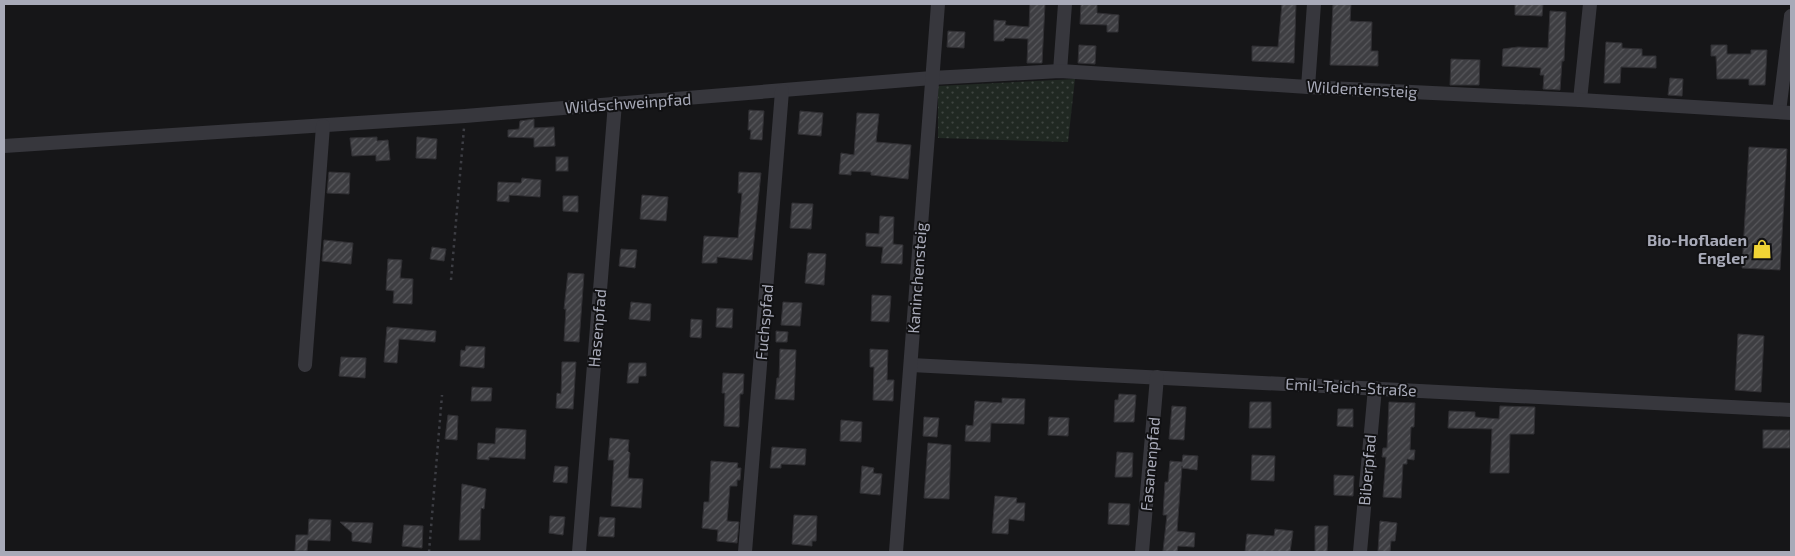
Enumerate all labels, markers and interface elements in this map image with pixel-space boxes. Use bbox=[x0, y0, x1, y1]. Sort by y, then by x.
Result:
street label: Wildentensteig bbox=[1306, 76, 1418, 101]
street label: Wildschweinpfad bbox=[564, 89, 692, 116]
street label: Kaninchensteig bbox=[903, 222, 930, 334]
place label: Bio-Hofladen Engler bbox=[1647, 230, 1747, 267]
shop icon: Bio-Hofladen Engler bbox=[1751, 238, 1773, 260]
street label: Fuchspfad bbox=[751, 283, 776, 361]
street label: Hasenpfad bbox=[584, 288, 609, 368]
street label: Emil-Teich-Straße bbox=[1285, 374, 1417, 399]
street label: Fasanenpfad bbox=[1136, 416, 1163, 512]
street label: Biberpfad bbox=[1354, 434, 1379, 506]

